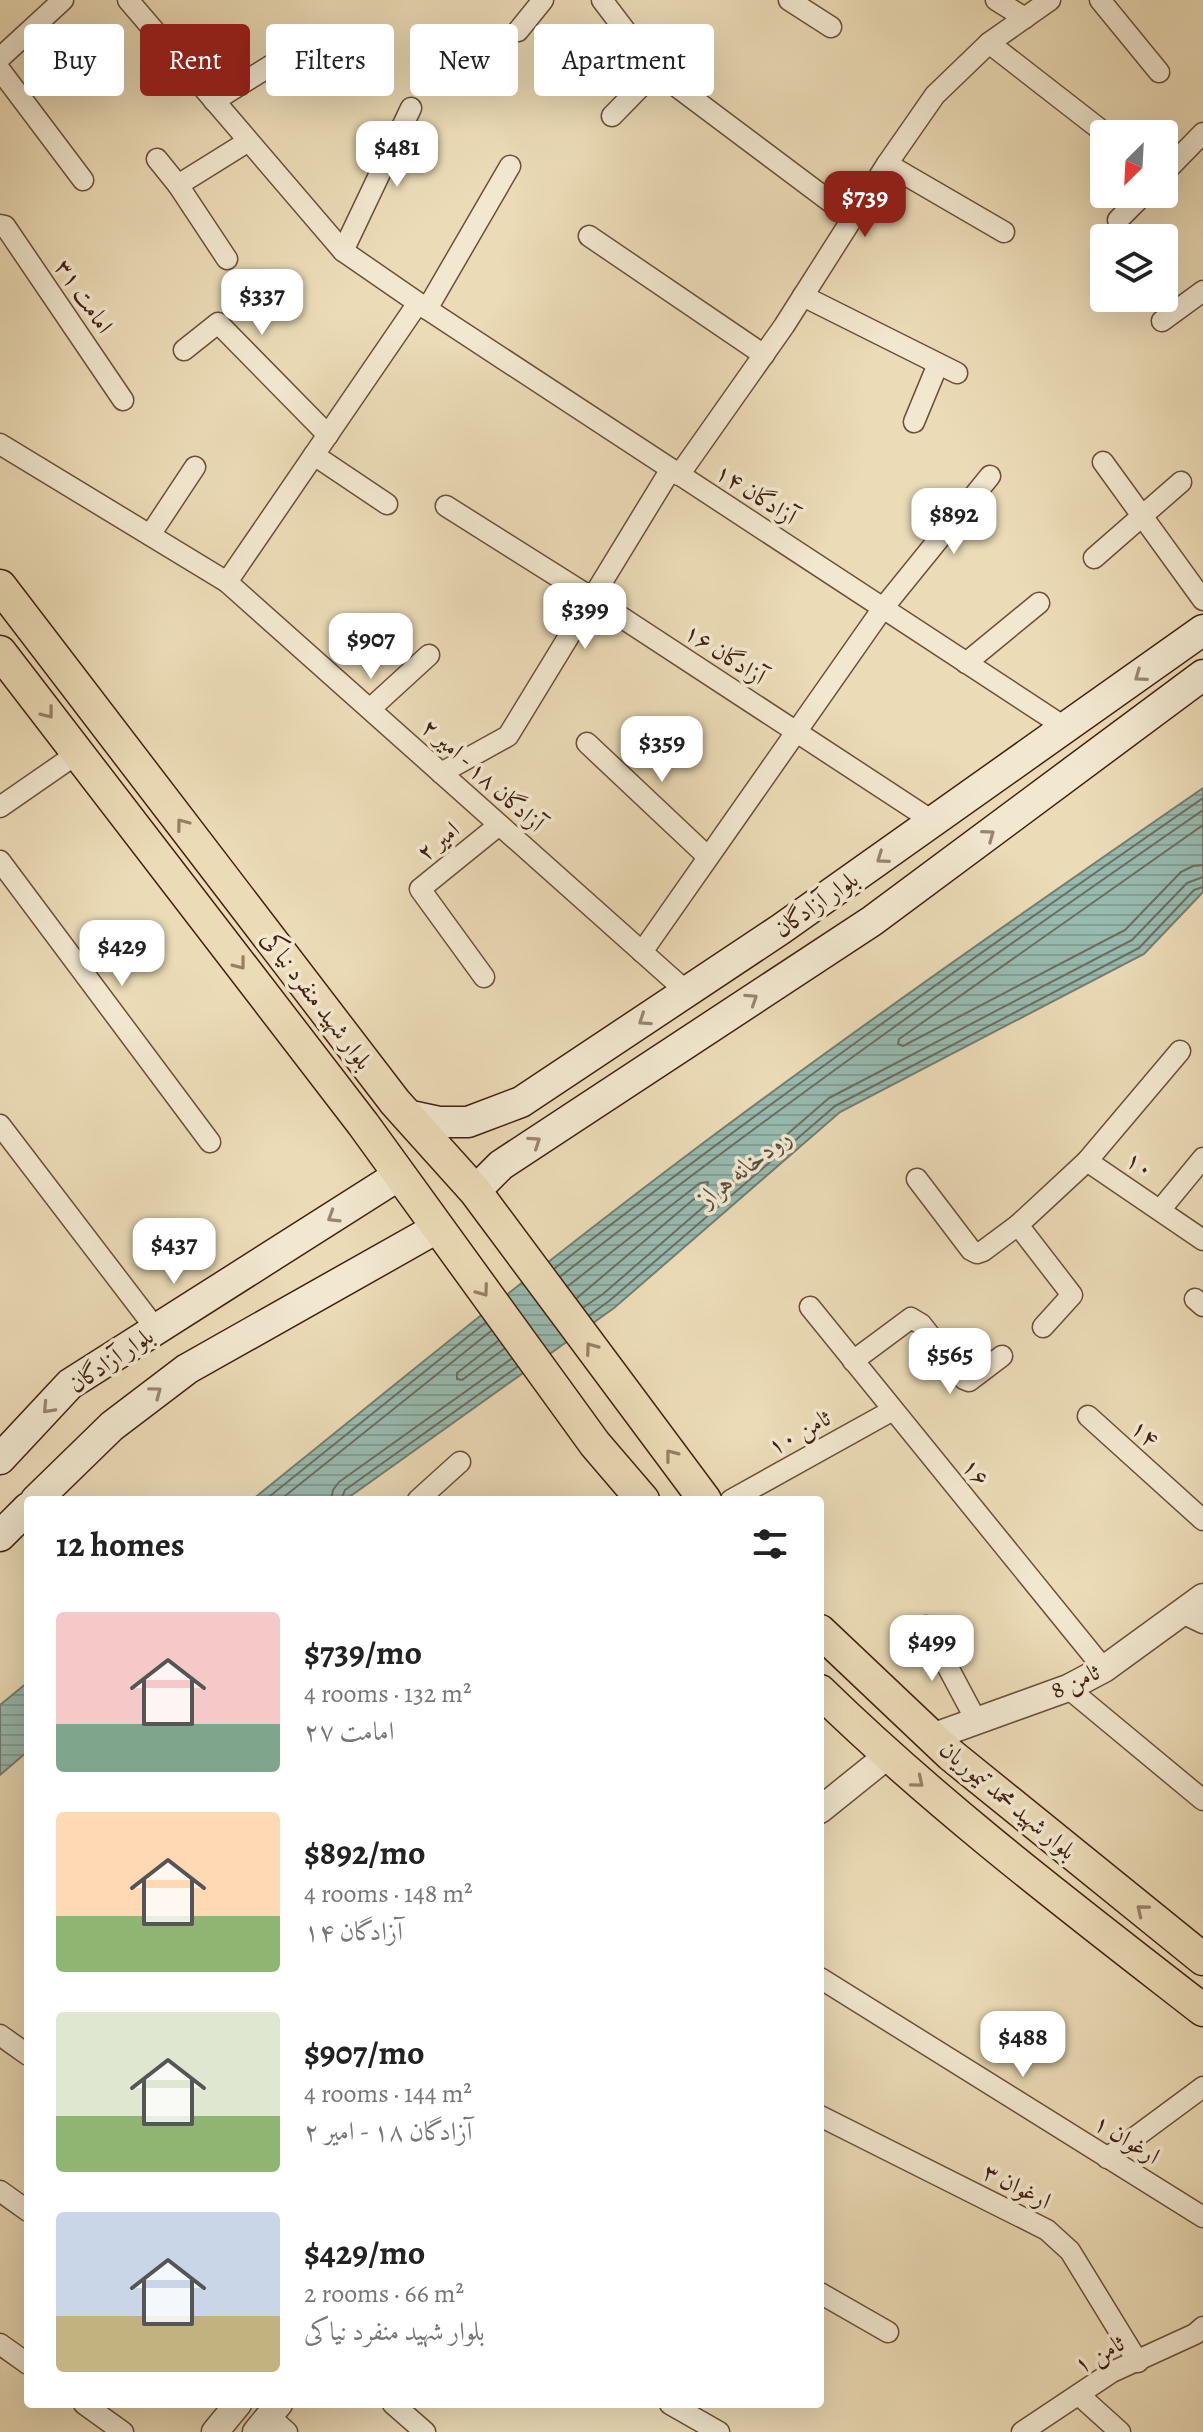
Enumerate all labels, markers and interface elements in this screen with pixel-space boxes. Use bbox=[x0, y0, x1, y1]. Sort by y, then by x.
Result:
chip: Buy bbox=[24, 24, 124, 96]
chip: Rent bbox=[140, 24, 250, 96]
chip: Filters bbox=[266, 24, 394, 96]
chip: New bbox=[410, 24, 518, 96]
chip: Apartment bbox=[534, 24, 714, 96]
north arrow bbox=[1090, 120, 1178, 208]
map controls bbox=[1090, 120, 1178, 312]
pin: $481 bbox=[350, 121, 444, 189]
text: $481 bbox=[374, 129, 420, 164]
pin: $739 bbox=[818, 171, 912, 239]
text: $739 bbox=[842, 179, 888, 214]
button: layers bbox=[1090, 224, 1178, 312]
street label: امامت ۳۱ bbox=[47, 252, 121, 340]
pin: $337 bbox=[215, 269, 309, 337]
text: $337 bbox=[239, 277, 285, 312]
street label: آزادگان ۱۴ bbox=[709, 456, 805, 534]
pin: $892 bbox=[907, 488, 1001, 556]
text: $892 bbox=[929, 496, 979, 531]
pin: $399 bbox=[538, 583, 632, 651]
text: $399 bbox=[561, 591, 609, 626]
pin: $907 bbox=[324, 613, 418, 681]
street label: آزادگان ۱۶ bbox=[678, 616, 774, 694]
text: $907 bbox=[347, 621, 395, 656]
one-way arrow bbox=[1134, 666, 1148, 680]
one-way arrow bbox=[38, 705, 52, 719]
street label: آزادگان ۱۸ - امیر ۲ bbox=[415, 711, 554, 841]
pin: $359 bbox=[615, 716, 709, 784]
text: $359 bbox=[639, 724, 685, 759]
street label: امیر ۲ bbox=[410, 814, 466, 868]
one-way arrow bbox=[177, 818, 191, 833]
one-way arrow bbox=[980, 830, 995, 845]
one-way arrow bbox=[877, 848, 891, 863]
street label: بلوار آزادگان bbox=[767, 863, 865, 945]
pin: $429 bbox=[75, 920, 169, 988]
street label: بلوار شهید منفرد نیاکی bbox=[254, 924, 380, 1076]
text: $429 bbox=[98, 928, 146, 963]
one-way arrow bbox=[230, 955, 245, 969]
one-way arrow bbox=[744, 994, 758, 1009]
one-way arrow bbox=[638, 1010, 652, 1025]
water label: رودخانه هراز bbox=[689, 1120, 798, 1216]
one-way arrow bbox=[527, 1137, 541, 1152]
street label: ۱۰ bbox=[1120, 1143, 1160, 1185]
one-way arrow bbox=[327, 1207, 342, 1222]
pin: $437 bbox=[127, 1218, 221, 1286]
text: $437 bbox=[151, 1226, 197, 1261]
one-way arrow bbox=[473, 1282, 487, 1297]
street label: بلوار آزادگان bbox=[62, 1320, 160, 1400]
pin: $565 bbox=[903, 1328, 997, 1396]
text: $565 bbox=[927, 1336, 973, 1371]
one-way arrow bbox=[586, 1342, 600, 1357]
one-way arrow bbox=[148, 1387, 162, 1402]
one-way arrow bbox=[43, 1398, 57, 1413]
street label: ثامن ۱۰ bbox=[762, 1402, 836, 1462]
street label: ۱۴ bbox=[1124, 1412, 1166, 1454]
one-way arrow bbox=[667, 1450, 681, 1464]
street label: ۱۶ bbox=[955, 1451, 997, 1493]
text: 12 homes bbox=[56, 1521, 185, 1568]
icon: filters bbox=[748, 1522, 792, 1566]
pin: $499 bbox=[885, 1615, 979, 1683]
text: $499 bbox=[908, 1623, 956, 1658]
text: $739/mo bbox=[304, 1629, 422, 1676]
icon: home bbox=[120, 1644, 216, 1740]
street label: ثامن 8 bbox=[1045, 1656, 1105, 1706]
text: 4 rooms · 132 m² bbox=[304, 1676, 471, 1711]
text: امامت ۲۷ bbox=[304, 1714, 394, 1749]
street label: بلوار شهید محمد تیموریان bbox=[933, 1733, 1083, 1867]
one-way arrow bbox=[909, 1772, 923, 1787]
text: $892/mo bbox=[304, 1829, 426, 1876]
icon: home bbox=[120, 1844, 216, 1940]
text: 4 rooms · 148 m² bbox=[304, 1876, 473, 1911]
one-way arrow bbox=[1137, 1905, 1151, 1920]
text: آزادگان ۱۴ bbox=[304, 1914, 403, 1949]
pin: $488 bbox=[976, 2011, 1070, 2079]
text: $488 bbox=[998, 2019, 1048, 2054]
text: $907/mo bbox=[304, 2029, 424, 2076]
icon: home bbox=[120, 2044, 216, 2140]
text: 4 rooms · 144 m² bbox=[304, 2076, 472, 2111]
street label: ارغوان ۱ bbox=[1088, 2106, 1166, 2172]
text: آزادگان ۱۸ - امیر ۲ bbox=[304, 2114, 472, 2149]
street label: ارغوان ۳ bbox=[978, 2155, 1056, 2217]
text: $429/mo bbox=[304, 2229, 425, 2276]
icon: home bbox=[120, 2244, 216, 2340]
text: 2 rooms · 66 m² bbox=[304, 2276, 464, 2311]
text: بلوار شهید منفرد نیاکی bbox=[304, 2314, 485, 2349]
street label: ثامن ۱ bbox=[1068, 2327, 1130, 2381]

